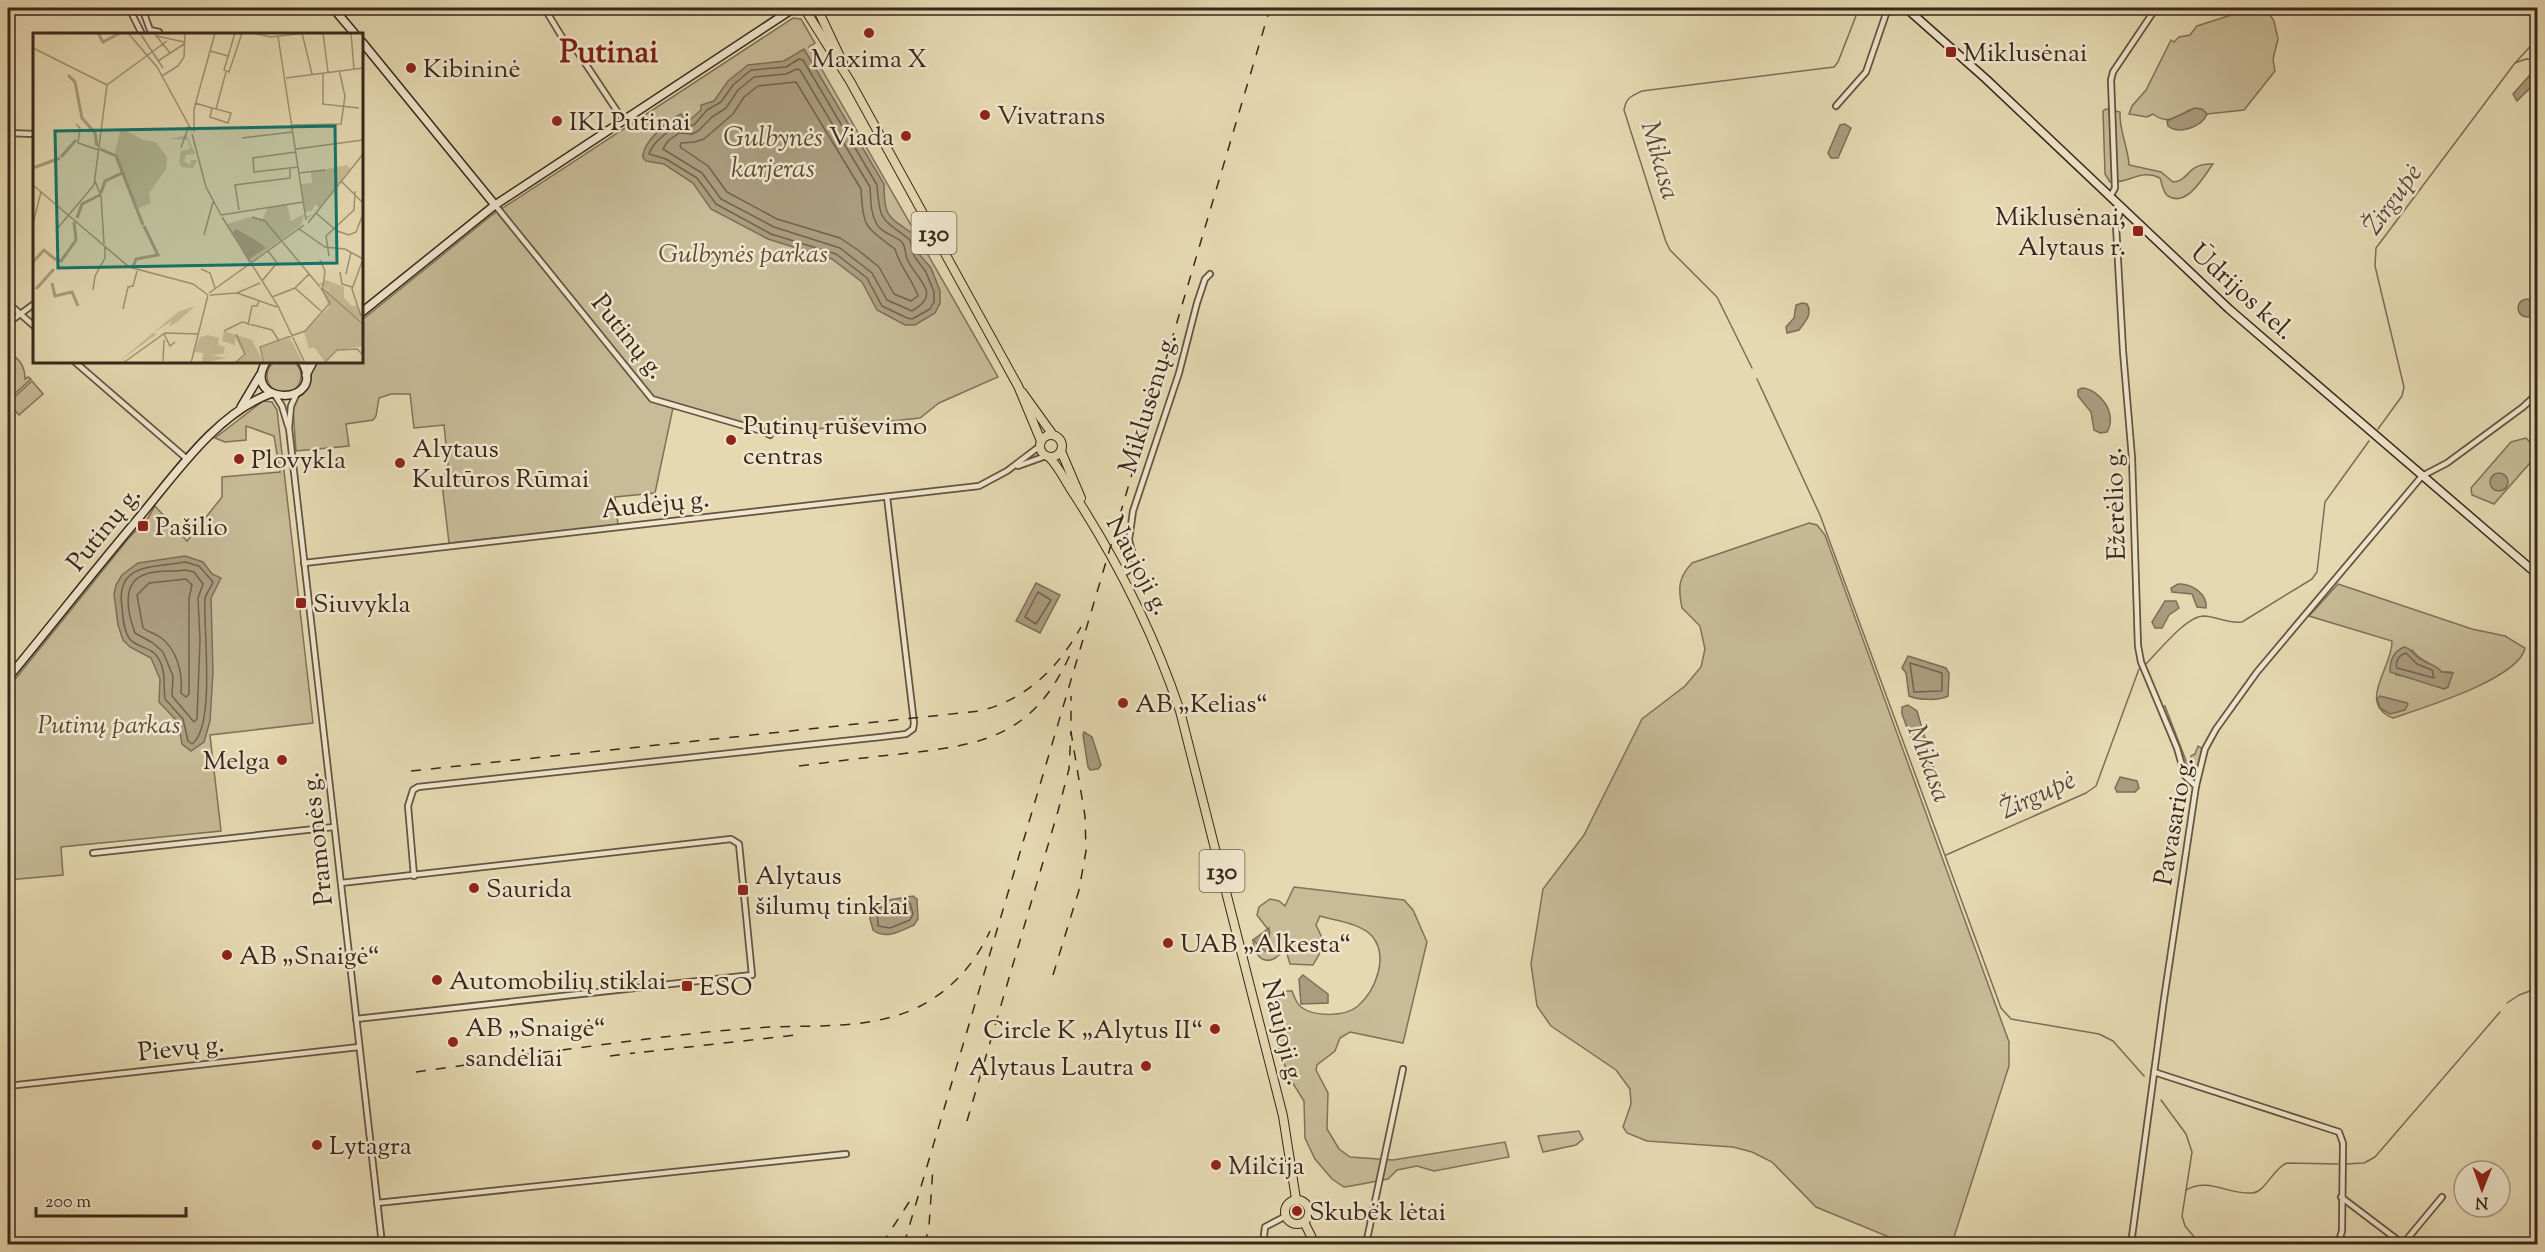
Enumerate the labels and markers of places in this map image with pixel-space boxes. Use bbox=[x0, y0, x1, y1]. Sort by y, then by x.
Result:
marker: Maxima X bbox=[862, 26, 876, 40]
place label: Miklusėnai bbox=[1963, 36, 2088, 73]
place label: Maxima X bbox=[811, 42, 927, 79]
marker: Miklusėnai bbox=[1944, 45, 1958, 59]
place label: Kibininė bbox=[423, 52, 521, 89]
marker: Kibininė bbox=[404, 61, 418, 75]
place label: Vivatrans bbox=[997, 99, 1105, 136]
place label: IKI Putinai bbox=[569, 105, 691, 142]
marker: Vivatrans bbox=[978, 108, 992, 122]
marker: IKI Putinai bbox=[550, 114, 564, 128]
place label: Viada bbox=[829, 120, 894, 157]
marker: Viada bbox=[899, 129, 913, 143]
place label: Miklusėnai, Alytaus r. bbox=[1995, 200, 2126, 267]
marker: Miklusėnai, Alytaus r. bbox=[2131, 224, 2145, 238]
place label: Putinų rūševimo centras bbox=[743, 409, 927, 476]
place label: Alytaus Kultūros Rūmai bbox=[412, 432, 589, 499]
marker: Putinų rūševimo centras bbox=[724, 433, 738, 447]
place label: Plovykla bbox=[251, 443, 346, 480]
marker: Plovykla bbox=[232, 452, 246, 466]
marker: Alytaus Kultūros Rūmai bbox=[393, 456, 407, 470]
place label: Pašilio bbox=[155, 510, 228, 547]
marker: Pašilio bbox=[136, 519, 150, 533]
place label: Siuvykla bbox=[313, 587, 411, 624]
marker: Siuvykla bbox=[294, 596, 308, 610]
place label: AB „Kelias“ bbox=[1135, 687, 1268, 724]
marker: AB „Kelias“ bbox=[1116, 696, 1130, 710]
place label: Melga bbox=[203, 744, 270, 781]
marker: Melga bbox=[275, 753, 289, 767]
place label: Alytaus šilumų tinklai bbox=[755, 859, 909, 926]
place label: Saurida bbox=[486, 872, 572, 909]
marker: Saurida bbox=[467, 881, 481, 895]
marker: Alytaus šilumų tinklai bbox=[736, 883, 750, 897]
place label: UAB „Alkesta“ bbox=[1180, 927, 1351, 964]
marker: UAB „Alkesta“ bbox=[1161, 936, 1175, 950]
place label: AB „Snaigė“ bbox=[239, 939, 380, 976]
marker: AB „Snaigė“ bbox=[220, 948, 234, 962]
place label: Automobilių stiklai bbox=[449, 964, 666, 1001]
place label: ESO bbox=[699, 970, 752, 1007]
marker: Automobilių stiklai bbox=[430, 973, 444, 987]
marker: ESO bbox=[680, 979, 694, 993]
place label: AB „Snaigė“ sandėliai bbox=[465, 1011, 606, 1078]
place label: Circle K „Alytus II“ bbox=[983, 1013, 1203, 1050]
marker: Circle K „Alytus II“ bbox=[1208, 1022, 1222, 1036]
marker: AB „Snaigė“ sandėliai bbox=[446, 1035, 460, 1049]
place label: Alytaus Lautra bbox=[969, 1050, 1134, 1087]
marker: Alytaus Lautra bbox=[1139, 1059, 1153, 1073]
place label: Lytagra bbox=[329, 1129, 412, 1166]
marker: Lytagra bbox=[310, 1138, 324, 1152]
place label: Milčija bbox=[1228, 1149, 1305, 1186]
marker: Milčija bbox=[1209, 1158, 1223, 1172]
place label: Skubėk lėtai bbox=[1309, 1195, 1446, 1232]
marker: Skubėk lėtai bbox=[1290, 1204, 1304, 1218]

